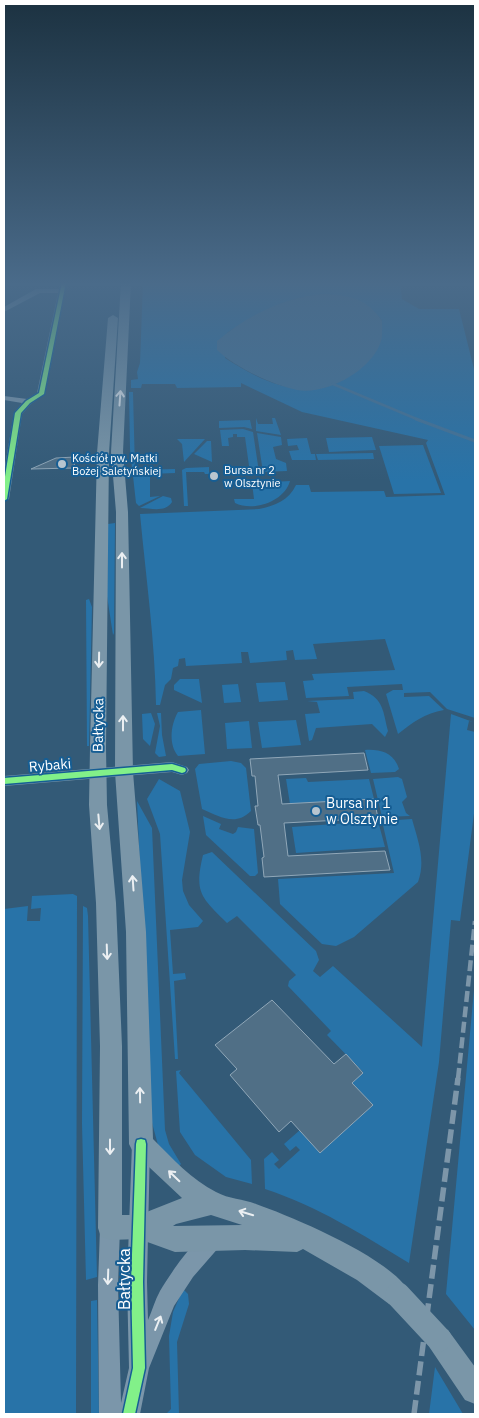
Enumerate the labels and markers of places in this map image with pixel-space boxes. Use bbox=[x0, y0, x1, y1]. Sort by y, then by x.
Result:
place label: Kościół pw. Matki Bożej Saletyńskiej bbox=[72, 451, 161, 478]
marker: Kościół pw. Matki Bożej Saletyńskiej bbox=[56, 458, 68, 470]
place label: Bursa nr 2 w Olsztynie bbox=[224, 463, 281, 490]
marker: Bursa nr 2 w Olsztynie bbox=[208, 470, 220, 482]
place label: Bursa nr 1 w Olsztynie bbox=[326, 794, 398, 828]
marker: Bursa nr 1 w Olsztynie bbox=[310, 805, 322, 817]

